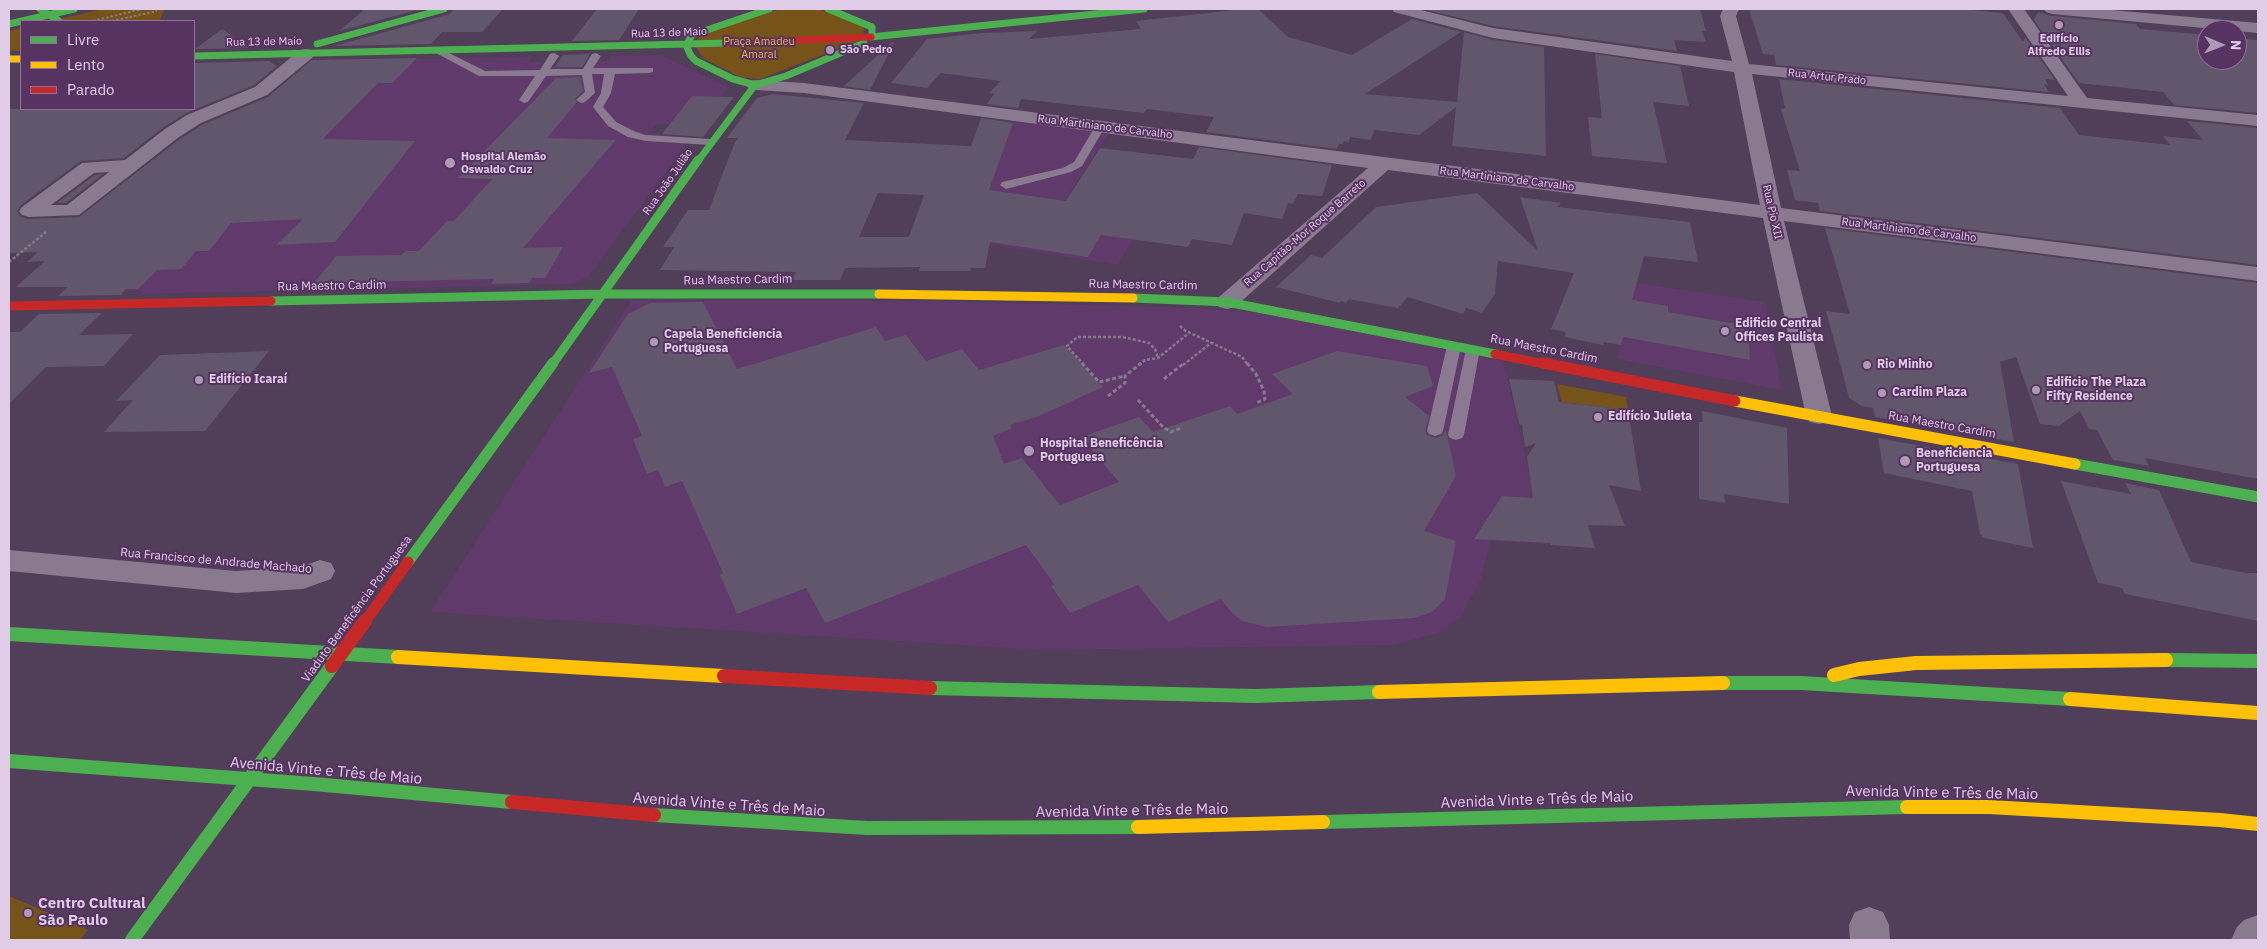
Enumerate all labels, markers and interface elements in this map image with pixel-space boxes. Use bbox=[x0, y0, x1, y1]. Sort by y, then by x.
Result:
marker: Edifício Alfredo Ellis bbox=[2053, 19, 2065, 31]
legend bbox=[20, 20, 195, 110]
north arrow bbox=[2197, 20, 2247, 70]
street label: Rua 13 de Maio bbox=[631, 25, 707, 41]
text: Livre bbox=[67, 30, 99, 49]
place label: Edifício Alfredo Ellis bbox=[2028, 32, 2090, 58]
street label: Rua 13 de Maio bbox=[226, 35, 302, 49]
park label: Praça Amadeu Amaral bbox=[723, 35, 795, 61]
text: N bbox=[2227, 40, 2245, 50]
place label: São Pedro bbox=[840, 43, 892, 57]
marker: São Pedro bbox=[824, 44, 836, 56]
text: Lento bbox=[67, 55, 105, 74]
street label: Rua Artur Prado bbox=[1787, 66, 1867, 88]
text: Parado bbox=[67, 80, 115, 99]
street label: Rua Martiniano de Carvalho bbox=[1037, 112, 1173, 142]
street label: Rua João Julião bbox=[640, 146, 696, 218]
place label: Hospital Alemão Oswaldo Cruz bbox=[461, 150, 546, 176]
marker: Hospital Alemão Oswaldo Cruz bbox=[443, 156, 457, 170]
street label: Rua Martiniano de Carvalho bbox=[1439, 164, 1575, 194]
street label: Rua Capitão-Mor Roque Barreto bbox=[1241, 176, 1369, 290]
street label: Rua Pio XII bbox=[1759, 183, 1785, 241]
street label: Rua Martiniano de Carvalho bbox=[1841, 215, 1977, 245]
street label: Rua Maestro Cardim bbox=[683, 272, 793, 288]
street label: Rua Maestro Cardim bbox=[1088, 277, 1198, 293]
street label: Rua Maestro Cardim bbox=[277, 278, 387, 294]
place label: Edificio Central Offices Paulista bbox=[1735, 317, 1824, 345]
marker: Edificio Central Offices Paulista bbox=[1719, 325, 1731, 337]
place label: Capela Beneficiencia Portuguesa bbox=[664, 328, 782, 356]
street label: Rua Maestro Cardim bbox=[1489, 332, 1599, 366]
marker: Capela Beneficiencia Portuguesa bbox=[648, 336, 660, 348]
place label: Rio Minho bbox=[1877, 358, 1932, 372]
marker: Rio Minho bbox=[1861, 359, 1873, 371]
place label: Edifício Icaraí bbox=[209, 373, 287, 387]
marker: Edifício Icaraí bbox=[193, 374, 205, 386]
place label: Edificio The Plaza Fifty Residence bbox=[2046, 376, 2146, 404]
marker: Edificio The Plaza Fifty Residence bbox=[2030, 384, 2042, 396]
place label: Cardim Plaza bbox=[1892, 386, 1967, 400]
marker: Cardim Plaza bbox=[1876, 387, 1888, 399]
street label: Rua Maestro Cardim bbox=[1887, 408, 1997, 442]
place label: Edifício Julieta bbox=[1608, 410, 1692, 424]
marker: Edifício Julieta bbox=[1592, 411, 1604, 423]
place label: Hospital Beneficência Portuguesa bbox=[1040, 437, 1163, 465]
marker: Hospital Beneficência Portuguesa bbox=[1022, 444, 1036, 458]
place label: Beneficiencia Portuguesa bbox=[1916, 447, 1992, 475]
marker: Beneficiencia Portuguesa bbox=[1898, 454, 1912, 468]
street label: Viaduto Beneficência Portuguesa bbox=[299, 533, 415, 685]
street label: Rua Francisco de Andrade Machado bbox=[120, 545, 312, 577]
street label: Avenida Vinte e Três de Maio bbox=[229, 754, 423, 788]
street label: Avenida Vinte e Três de Maio bbox=[1845, 782, 2039, 804]
street label: Avenida Vinte e Três de Maio bbox=[1440, 788, 1634, 812]
street label: Avenida Vinte e Três de Maio bbox=[632, 789, 826, 821]
street label: Avenida Vinte e Três de Maio bbox=[1035, 800, 1229, 822]
place label: Centro Cultural São Paulo bbox=[38, 895, 146, 930]
marker: Centro Cultural São Paulo bbox=[22, 907, 34, 919]

